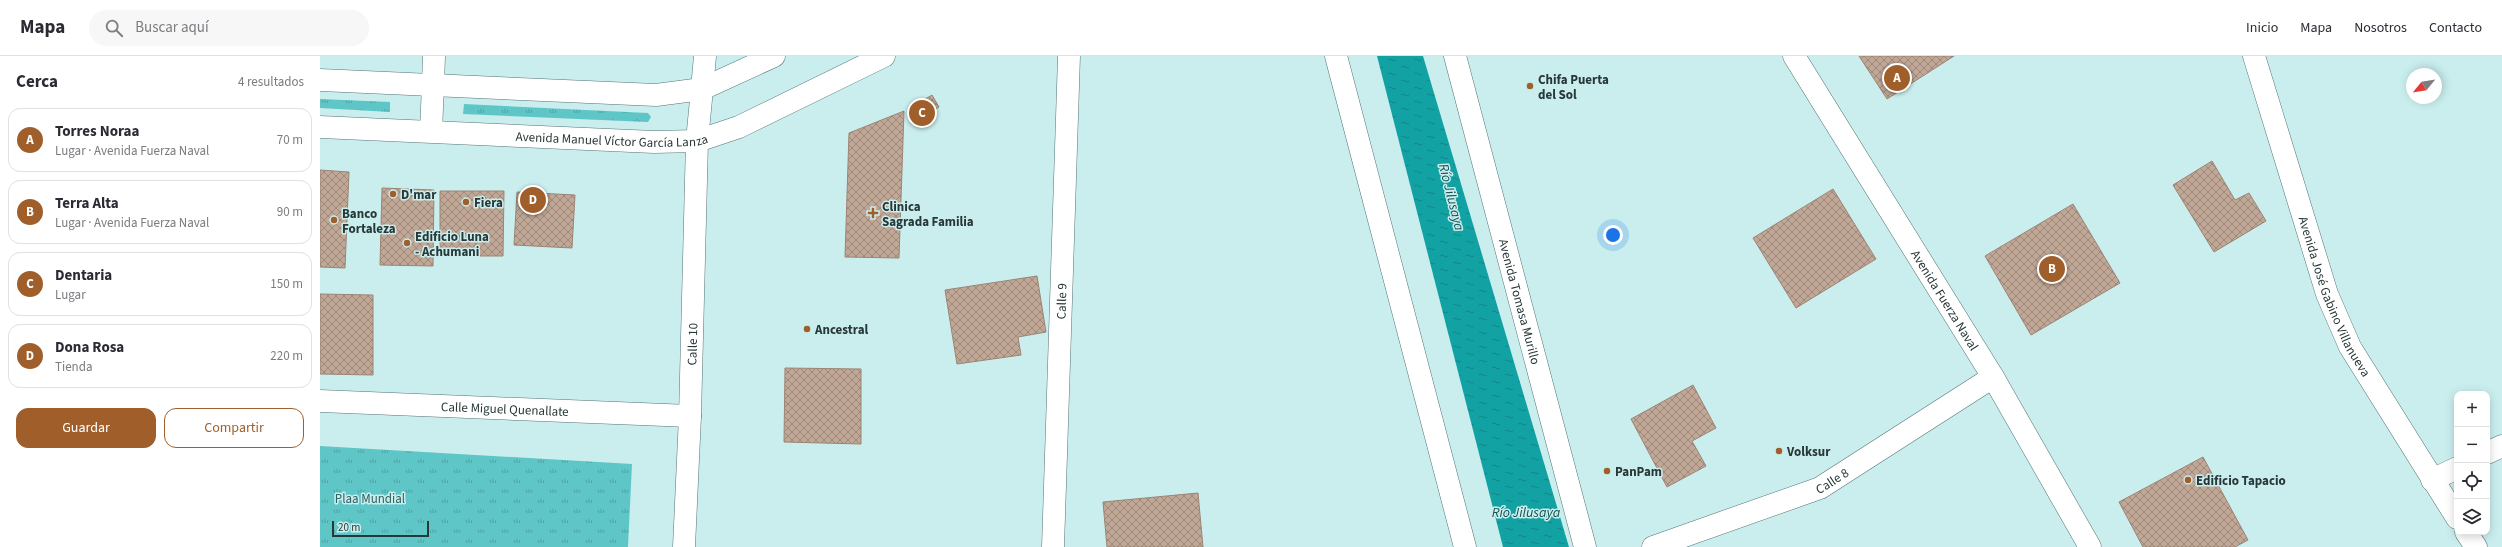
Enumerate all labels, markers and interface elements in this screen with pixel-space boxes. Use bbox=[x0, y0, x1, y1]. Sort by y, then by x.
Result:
search box bbox=[89, 10, 369, 46]
text: Mapa bbox=[20, 14, 65, 41]
icon: search bbox=[103, 17, 125, 39]
text: Buscar aquí bbox=[135, 17, 209, 38]
text: Inicio bbox=[2246, 18, 2278, 38]
text: Mapa bbox=[2300, 18, 2332, 38]
text: Nosotros bbox=[2354, 18, 2407, 38]
text: Contacto bbox=[2429, 18, 2482, 38]
pin: A bbox=[1884, 63, 1910, 93]
north arrow bbox=[2406, 68, 2442, 104]
text: Cerca bbox=[16, 70, 58, 94]
place label: Chifa Puerta del Sol bbox=[1538, 71, 1609, 104]
text: 4 resultados bbox=[238, 73, 304, 91]
marker: Chifa Puerta del Sol bbox=[1525, 81, 1535, 91]
pin: C bbox=[909, 98, 935, 128]
text: Torres Noraa bbox=[55, 121, 139, 142]
street label: Avenida Manuel Víctor García Lanza bbox=[515, 128, 710, 152]
text: A bbox=[26, 131, 34, 149]
text: 70 m bbox=[277, 131, 303, 149]
text: Lugar · Avenida Fuerza Naval bbox=[55, 142, 209, 160]
water label: Río Jilusaya bbox=[1433, 162, 1469, 233]
pin: D bbox=[520, 185, 546, 215]
place label: D'mar bbox=[401, 186, 437, 204]
marker: D'mar bbox=[388, 189, 398, 199]
text: Terra Alta bbox=[55, 193, 119, 214]
place label: Fiera bbox=[474, 194, 503, 212]
marker: Fiera bbox=[461, 197, 471, 207]
place label: Clinica Sagrada Familia bbox=[882, 198, 974, 231]
text: B bbox=[26, 203, 34, 221]
text: 90 m bbox=[277, 203, 303, 221]
place label: Banco Fortaleza bbox=[342, 205, 396, 238]
marker: Clinica Sagrada Familia bbox=[867, 207, 879, 219]
text: Lugar · Avenida Fuerza Naval bbox=[55, 214, 209, 232]
street label: Avenida José Gabino Villanueva bbox=[2294, 214, 2374, 380]
marker: Banco Fortaleza bbox=[329, 215, 339, 225]
your location bbox=[1603, 225, 1623, 245]
place label: Edificio Luna - Achumani bbox=[415, 228, 489, 261]
street label: Avenida Tomasa Murillo bbox=[1494, 237, 1544, 367]
marker: Edificio Luna - Achumani bbox=[402, 238, 412, 248]
street label: Avenida Fuerza Naval bbox=[1906, 247, 1982, 354]
pin: B bbox=[2039, 254, 2065, 284]
text: Dentaria bbox=[55, 265, 112, 286]
text: C bbox=[26, 275, 34, 293]
text: 150 m bbox=[270, 275, 303, 293]
street label: Calle 9 bbox=[1052, 283, 1072, 320]
text: Lugar bbox=[55, 286, 86, 304]
place label: Ancestral bbox=[814, 321, 868, 339]
street label: Calle 10 bbox=[683, 323, 702, 366]
marker: Ancestral bbox=[802, 324, 812, 334]
text: Dona Rosa bbox=[55, 337, 124, 358]
text: D bbox=[26, 347, 34, 365]
text: 220 m bbox=[270, 347, 303, 365]
text: Tienda bbox=[55, 358, 93, 376]
map controls bbox=[2454, 391, 2490, 535]
button: + bbox=[2454, 391, 2490, 427]
street label: Calle Miguel Quenallate bbox=[441, 398, 569, 421]
button: Guardar bbox=[16, 408, 156, 448]
button: Compartir bbox=[164, 408, 304, 448]
button: − bbox=[2454, 427, 2490, 463]
place label: Volksur bbox=[1786, 443, 1831, 461]
marker: Volksur bbox=[1774, 446, 1784, 456]
place label: PanPam bbox=[1615, 463, 1662, 481]
button: locate bbox=[2454, 463, 2490, 499]
street label: Calle 8 bbox=[1813, 464, 1852, 499]
marker: PanPam bbox=[1602, 466, 1612, 476]
place label: Edificio Tapacio bbox=[2196, 472, 2286, 490]
marker: Edificio Tapacio bbox=[2183, 475, 2193, 485]
park label: Plaa Mundial bbox=[335, 490, 405, 508]
button: layers bbox=[2454, 499, 2490, 535]
water label: Río Jilusaya bbox=[1492, 503, 1561, 523]
scale bar bbox=[332, 519, 429, 538]
text: 20 m bbox=[338, 520, 360, 535]

